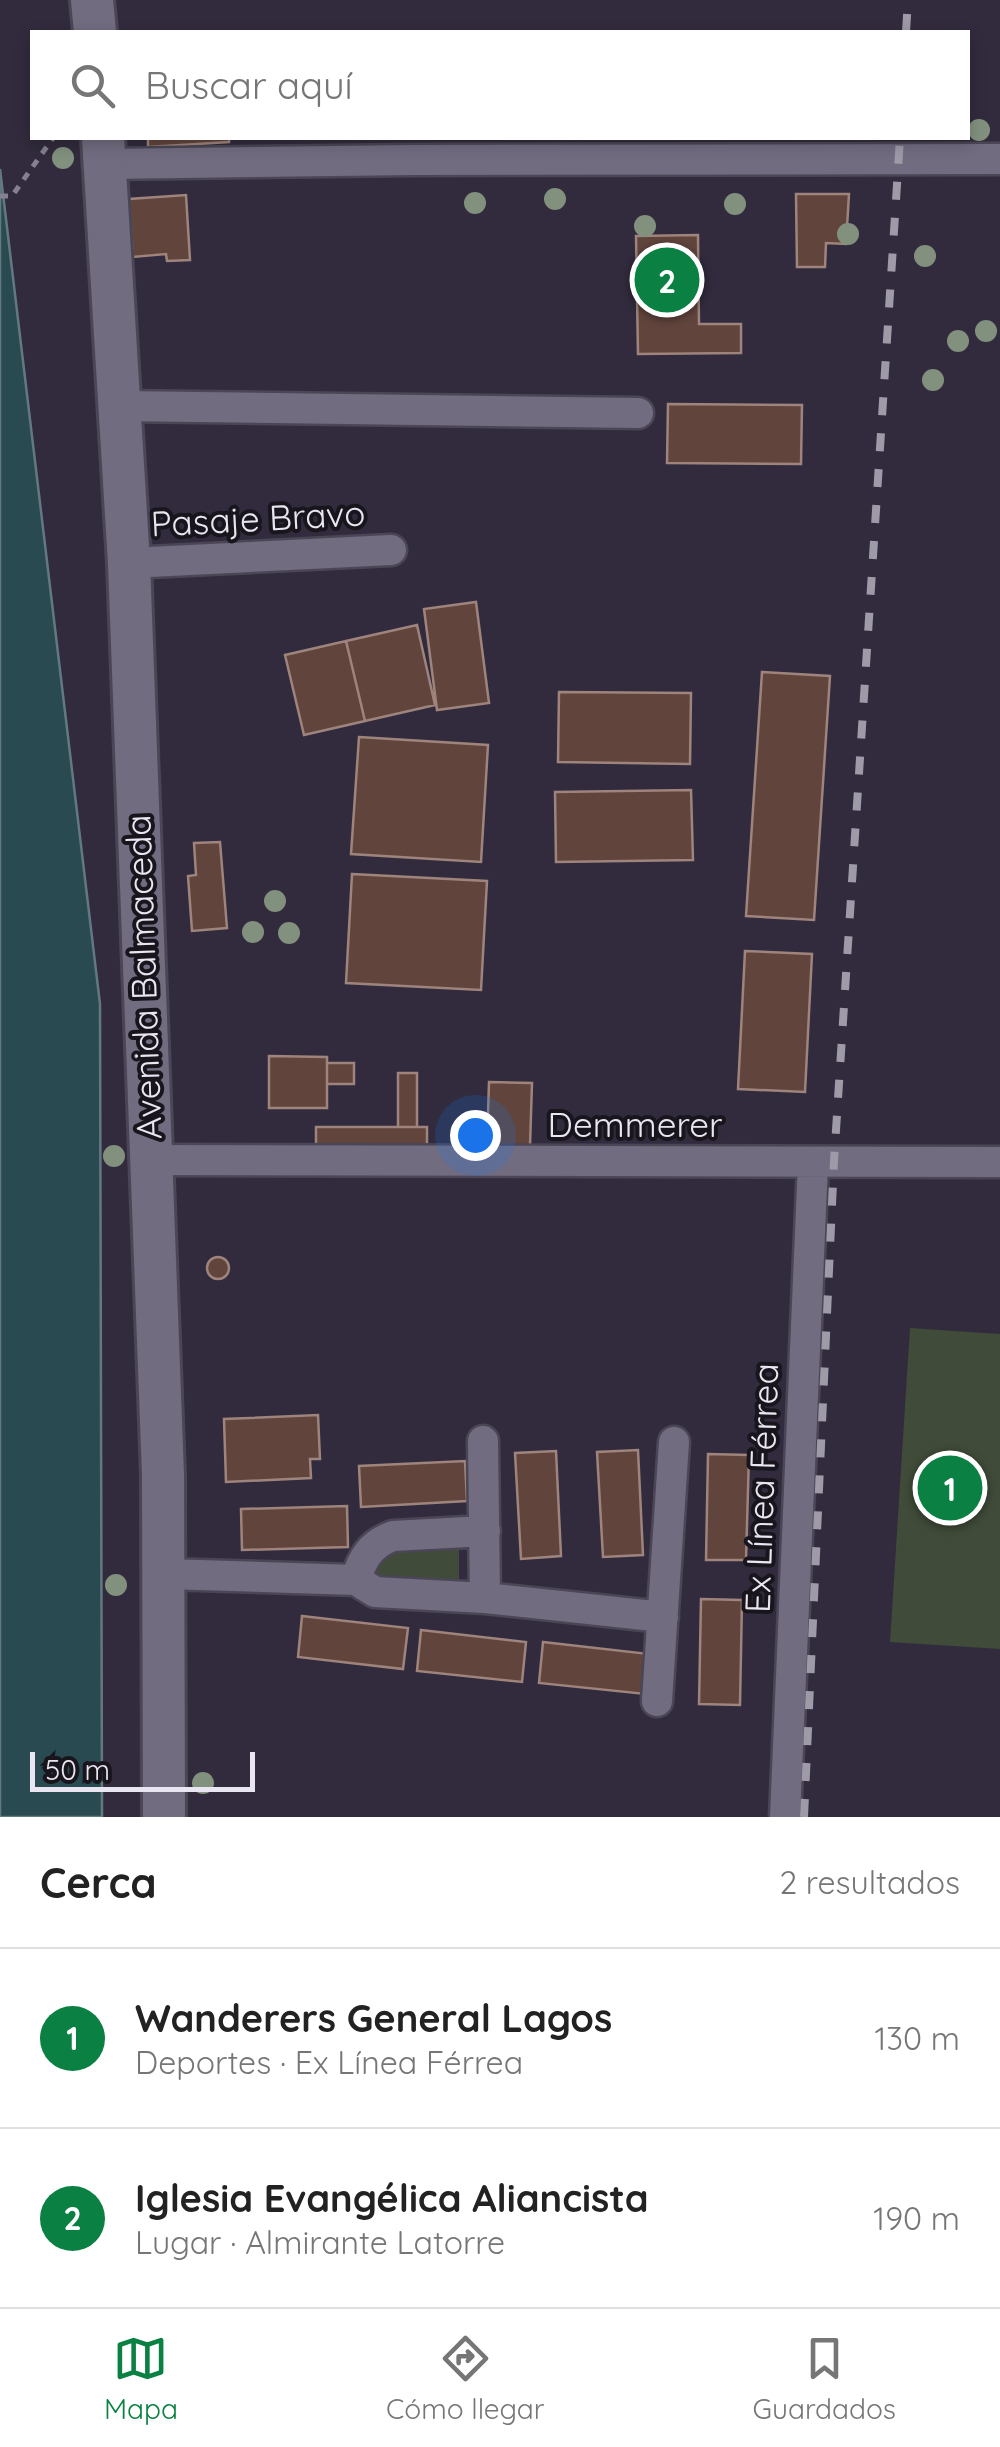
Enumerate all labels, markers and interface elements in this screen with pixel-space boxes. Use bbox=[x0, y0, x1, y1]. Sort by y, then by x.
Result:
search box bbox=[30, 30, 970, 140]
icon: search bbox=[65, 58, 120, 113]
text: Buscar aquí bbox=[145, 61, 353, 109]
pin: 2 bbox=[634, 242, 700, 318]
street label: Pasaje Bravo bbox=[150, 490, 366, 546]
street label: Avenida Balmaceda bbox=[115, 814, 171, 1140]
street label: Demmerer bbox=[548, 1102, 722, 1146]
your location bbox=[450, 1110, 501, 1161]
street label: Ex Línea Férrea bbox=[735, 1362, 787, 1614]
pin: 1 bbox=[918, 1450, 982, 1526]
scale bar bbox=[30, 1747, 255, 1792]
text: 50 m bbox=[45, 1752, 110, 1787]
text: Cerca bbox=[40, 1856, 157, 1909]
text: 2 resultados bbox=[779, 1862, 960, 1902]
text: Wanderers General Lagos bbox=[135, 1994, 612, 2042]
text: 1 bbox=[66, 2018, 79, 2058]
text: 130 m bbox=[874, 2018, 960, 2058]
text: Deportes · Ex Línea Férrea bbox=[135, 2042, 523, 2082]
text: Iglesia Evangélica Aliancista bbox=[135, 2174, 649, 2222]
text: 2 bbox=[63, 2198, 82, 2238]
text: 190 m bbox=[873, 2198, 960, 2238]
text: Lugar · Almirante Latorre bbox=[135, 2222, 505, 2262]
tab: Mapa bbox=[104, 2331, 178, 2426]
tab: Cómo llegar bbox=[386, 2331, 545, 2426]
tab: Guardados bbox=[753, 2331, 896, 2426]

